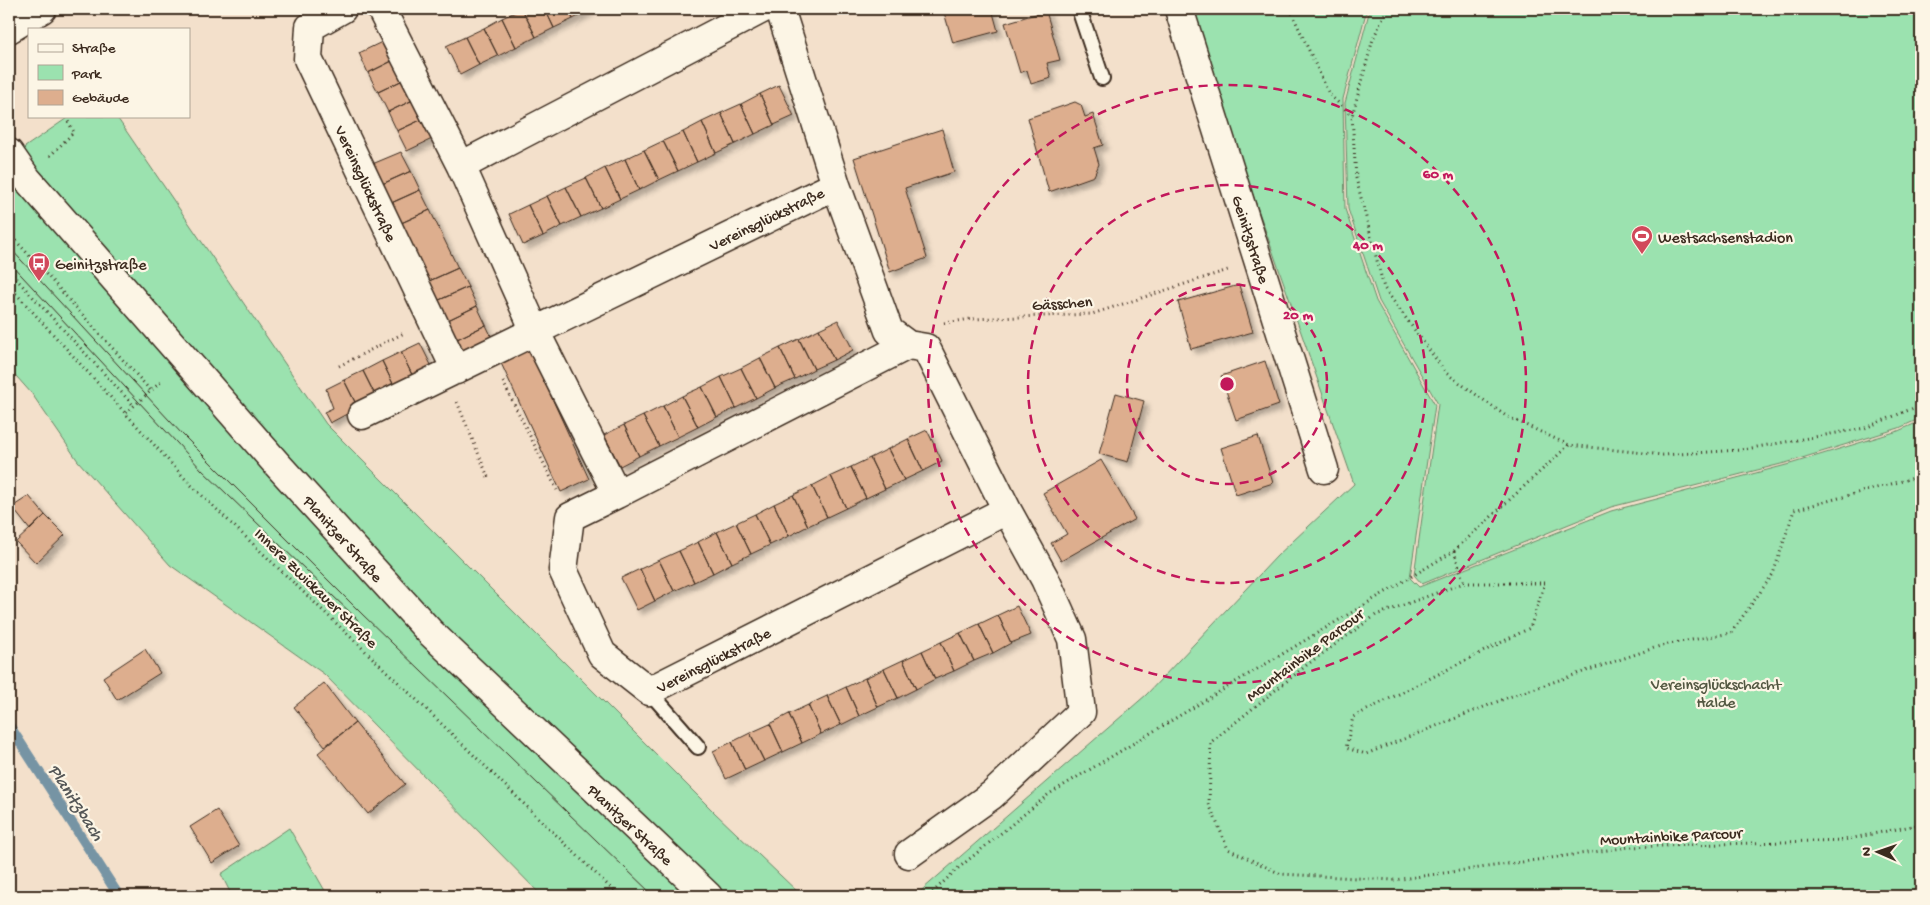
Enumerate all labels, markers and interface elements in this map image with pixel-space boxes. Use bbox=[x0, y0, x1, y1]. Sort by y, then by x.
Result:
legend bbox=[28, 28, 190, 118]
text: Straße bbox=[72, 40, 116, 58]
text: Park bbox=[71, 66, 102, 84]
text: Gebäude bbox=[72, 90, 129, 108]
street label: Vereinsglückstraße bbox=[328, 123, 399, 246]
text: 60 m bbox=[1423, 166, 1454, 184]
street label: Vereinsglückstraße bbox=[706, 185, 829, 258]
street label: Geinitzstraße bbox=[1226, 194, 1272, 287]
sports icon: Westsachsenstadion bbox=[1630, 224, 1654, 255]
place label: Westsachsenstadion bbox=[1658, 230, 1793, 249]
text: 40 m bbox=[1352, 237, 1383, 255]
bus stop icon: Geinitzstraße bbox=[27, 251, 51, 282]
place label: Geinitzstraße bbox=[55, 257, 147, 276]
street label: Gässchen bbox=[1031, 294, 1094, 317]
text: 20 m bbox=[1283, 307, 1313, 325]
centre of rings bbox=[1218, 375, 1236, 393]
street label: Planitzer Straße bbox=[297, 492, 386, 588]
street label: Innere Zwickauer Straße bbox=[249, 526, 381, 654]
street label: Mountainbike Parcour bbox=[1244, 606, 1370, 707]
street label: Vereinsglückstraße bbox=[653, 625, 776, 700]
park label: Vereinsglückschacht Halde bbox=[1650, 677, 1783, 714]
water label: Planitzbach bbox=[42, 761, 108, 846]
street label: Planitzer Straße bbox=[581, 781, 676, 872]
street label: Mountainbike Parcour bbox=[1600, 825, 1744, 852]
north arrow bbox=[1852, 828, 1902, 878]
text: N bbox=[1859, 847, 1876, 856]

